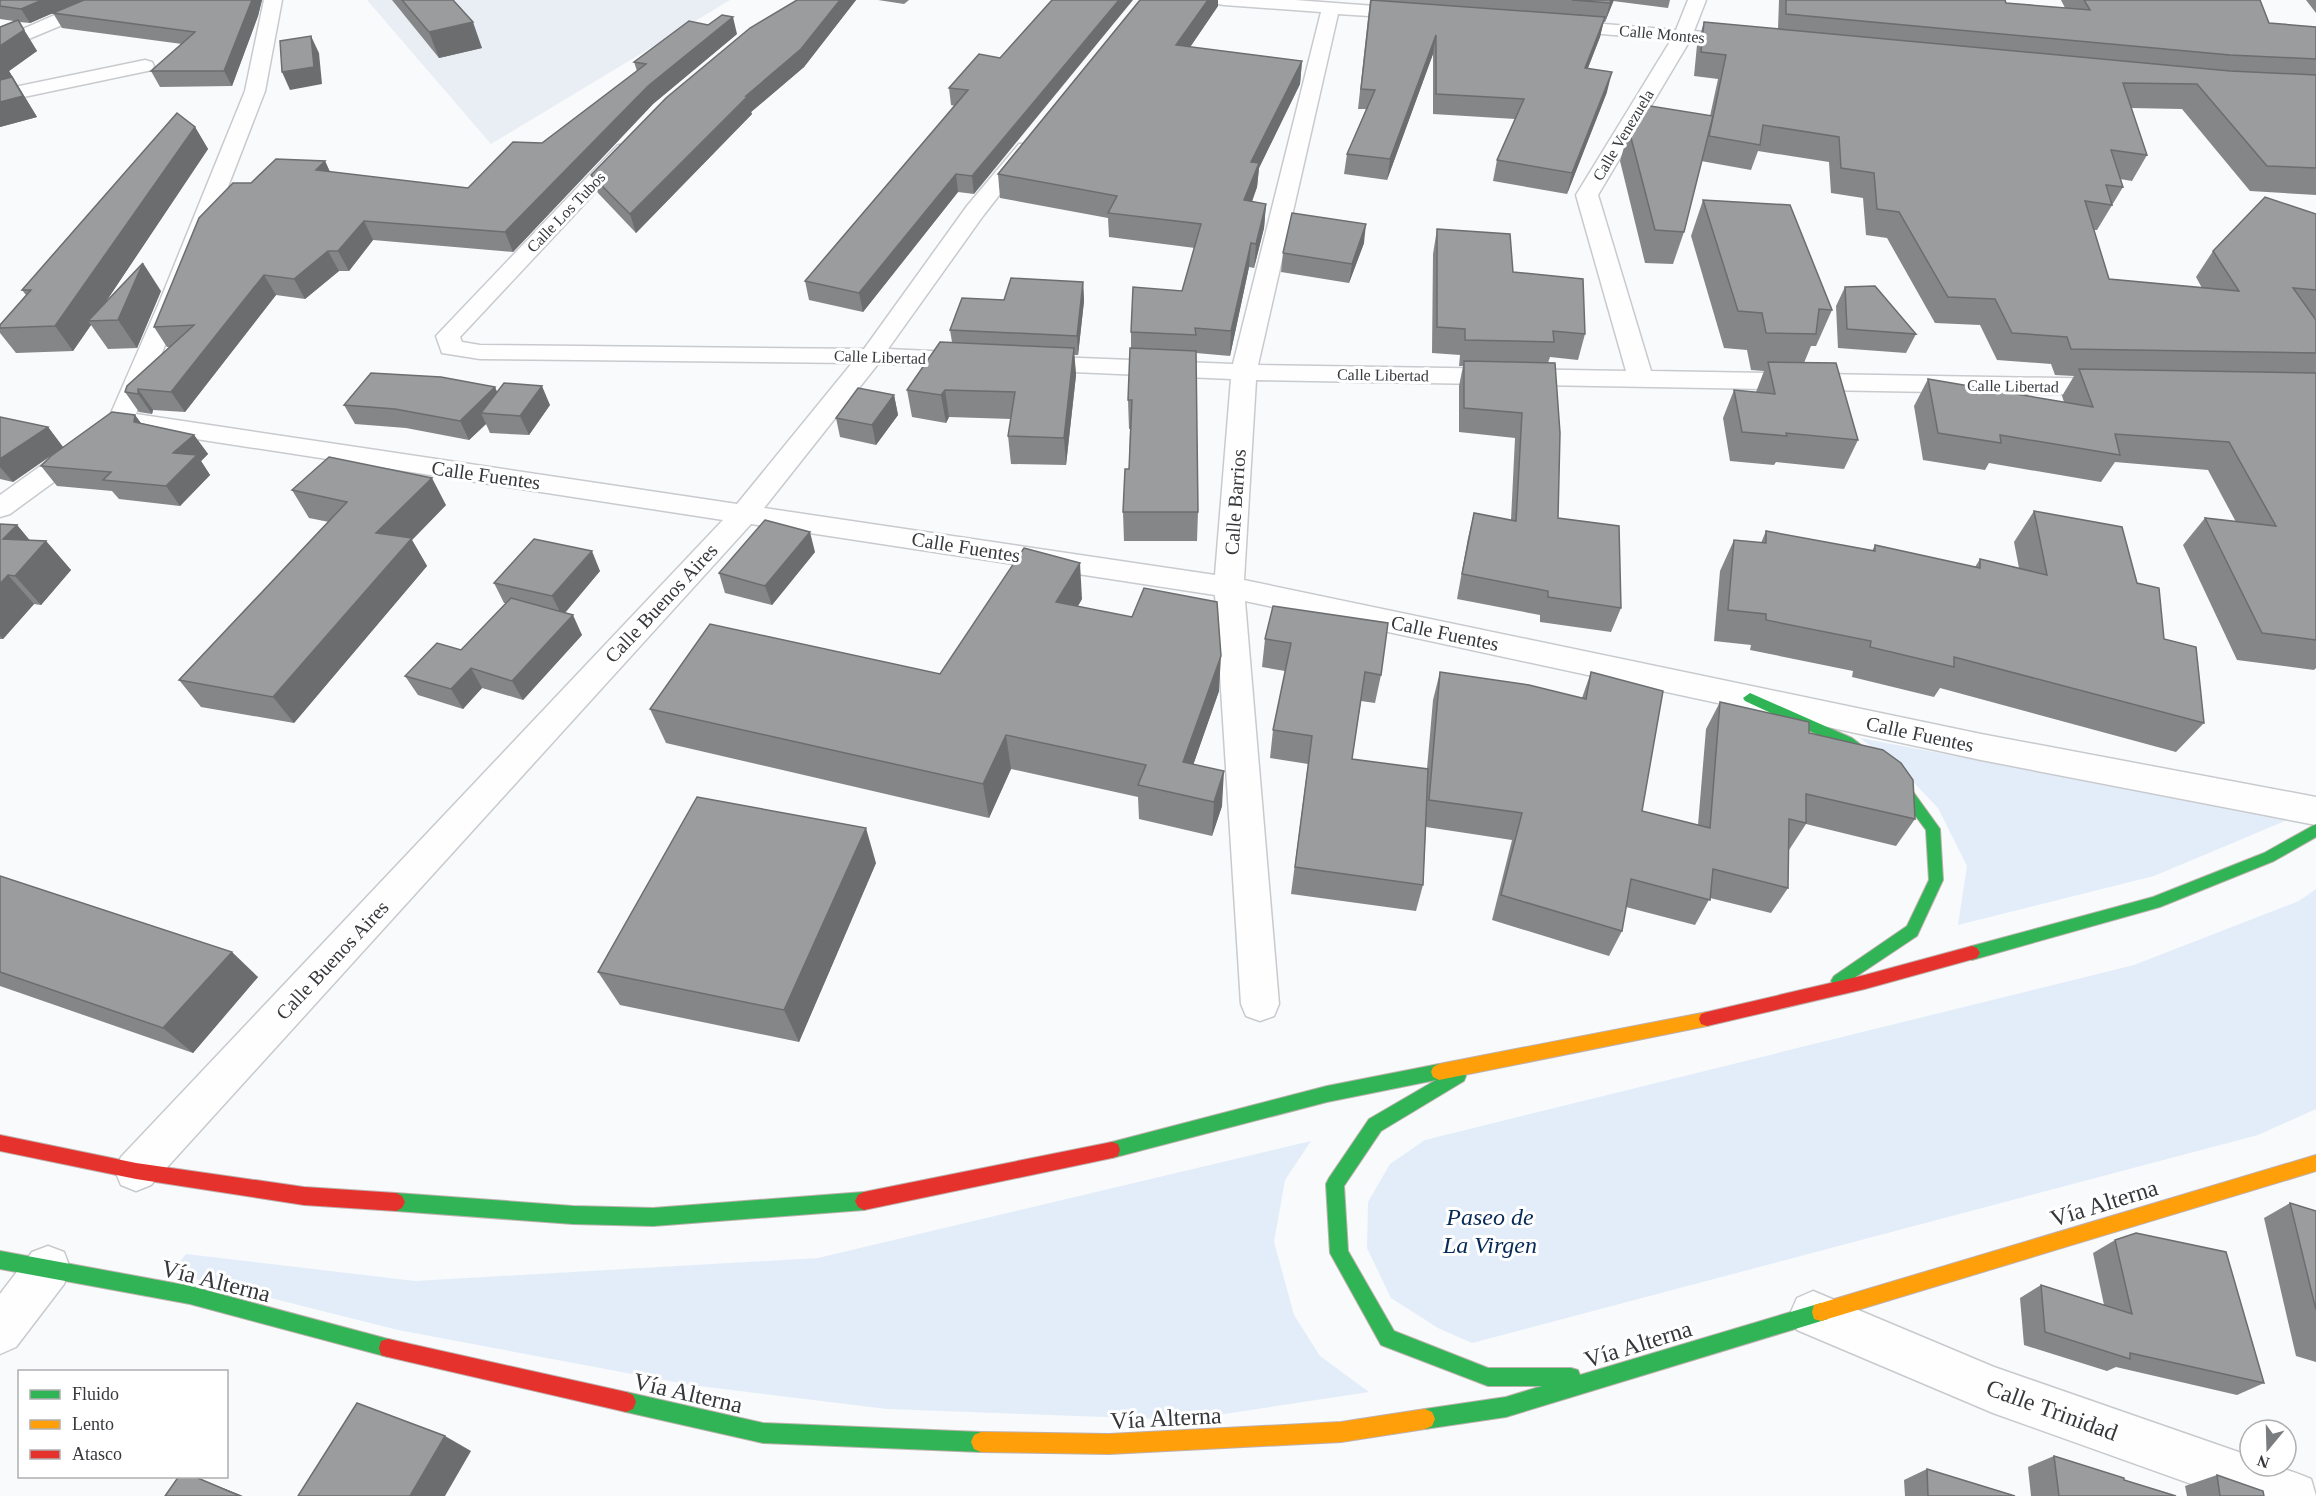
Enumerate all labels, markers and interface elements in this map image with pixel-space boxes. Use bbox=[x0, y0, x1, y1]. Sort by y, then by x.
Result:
street label: Calle Montes bbox=[1619, 22, 1705, 46]
street label: Calle Venezuela bbox=[1589, 86, 1657, 184]
street label: Calle Los Tubos bbox=[523, 168, 609, 256]
street label: Calle Libertad bbox=[834, 347, 926, 367]
street label: Calle Libertad bbox=[1337, 366, 1429, 384]
street label: Calle Libertad bbox=[1967, 377, 2059, 395]
street label: Calle Barrios bbox=[1220, 448, 1250, 556]
street label: Calle Fuentes bbox=[430, 456, 542, 494]
street label: Calle Fuentes bbox=[910, 528, 1022, 566]
street label: Calle Buenos Aires bbox=[600, 539, 722, 667]
street label: Calle Fuentes bbox=[1389, 611, 1501, 655]
street label: Calle Fuentes bbox=[1864, 712, 1976, 756]
street label: Calle Buenos Aires bbox=[271, 896, 393, 1024]
street label: Vía Alterna bbox=[2047, 1174, 2161, 1232]
park label: Paseo de La Virgen bbox=[1442, 1204, 1537, 1258]
street label: Vía Alterna bbox=[159, 1255, 273, 1307]
street label: Vía Alterna bbox=[1581, 1315, 1695, 1373]
street label: Vía Alterna bbox=[631, 1368, 745, 1418]
legend bbox=[18, 1370, 228, 1478]
street label: Calle Trinidad bbox=[1983, 1374, 2121, 1446]
text: Fluido bbox=[72, 1384, 119, 1404]
street label: Vía Alterna bbox=[1110, 1402, 1223, 1434]
text: Lento bbox=[72, 1414, 114, 1434]
north arrow bbox=[2238, 1418, 2298, 1478]
text: Atasco bbox=[72, 1444, 122, 1464]
text: N bbox=[2255, 1452, 2272, 1472]

